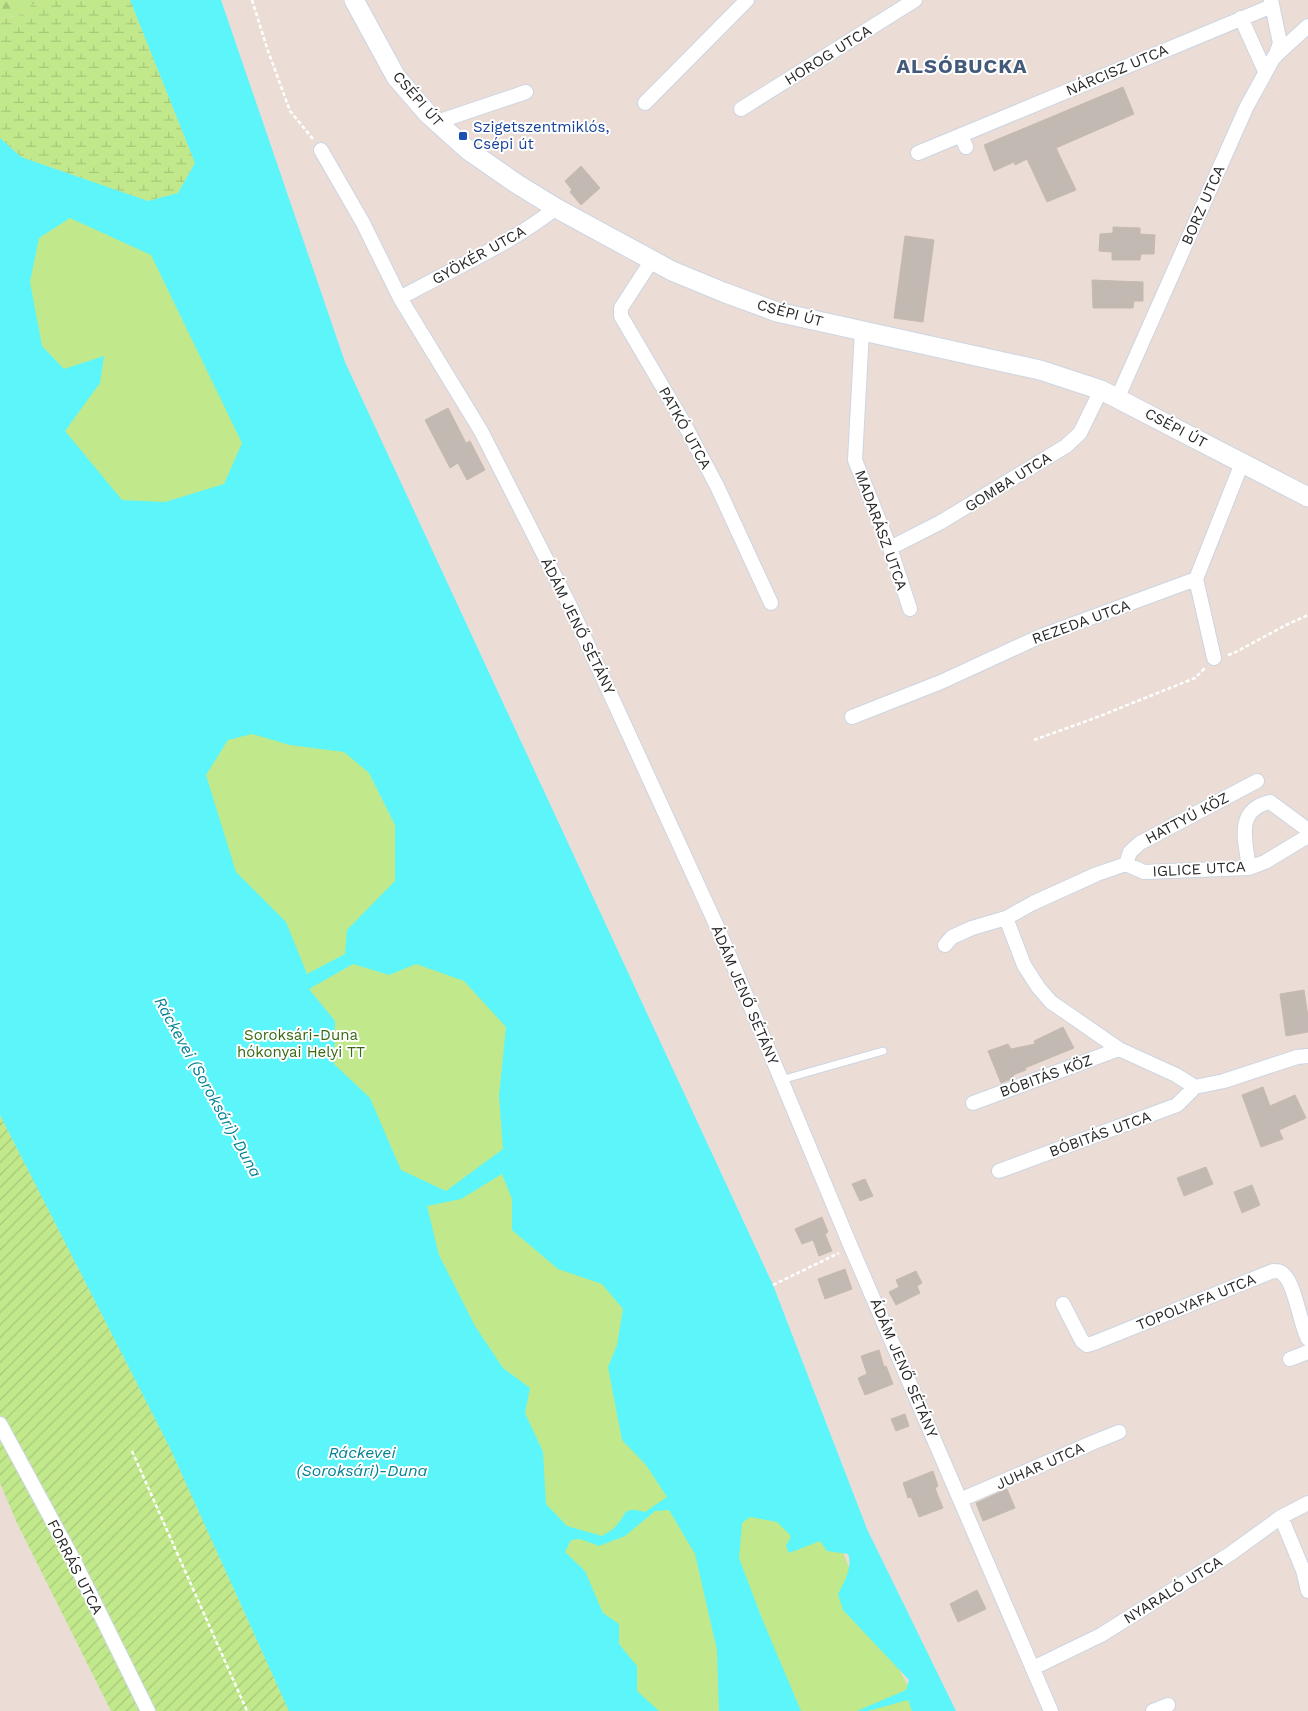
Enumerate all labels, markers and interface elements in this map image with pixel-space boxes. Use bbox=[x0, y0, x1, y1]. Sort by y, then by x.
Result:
street label: HOROG UTCA bbox=[781, 21, 875, 89]
street label: NÁRCISZ UTCA bbox=[1063, 40, 1171, 100]
district label: ALSÓBUCKA bbox=[896, 54, 1028, 78]
street label: CSÉPI ÚT bbox=[389, 67, 447, 131]
place label: Szigetszentmiklós, Csépi út bbox=[473, 118, 609, 153]
marker: Szigetszentmiklós, Csépi út bbox=[457, 130, 469, 142]
street label: BORZ UTCA bbox=[1177, 162, 1229, 248]
street label: GYÖKÉR UTCA bbox=[429, 222, 529, 288]
street label: CSÉPI ÚT bbox=[755, 296, 825, 330]
street label: PATKÓ UTCA bbox=[655, 383, 716, 472]
street label: CSÉPI ÚT bbox=[1142, 404, 1210, 452]
street label: GOMBA UTCA bbox=[961, 448, 1055, 516]
street label: MADARÁSZ UTCA bbox=[851, 467, 911, 593]
street label: ÁDÁM JENŐ SÉTÁNY bbox=[537, 554, 620, 698]
street label: REZEDA UTCA bbox=[1030, 596, 1133, 648]
street label: HATTYÚ KÖZ bbox=[1142, 788, 1232, 848]
street label: IGLICE UTCA bbox=[1152, 858, 1246, 880]
street label: ÁDÁM JENŐ SÉTÁNY bbox=[707, 922, 784, 1068]
water label: Ráckevei (Soroksári)-Duna bbox=[150, 993, 266, 1181]
park label: Soroksári-Duna hókonyai Helyi TT bbox=[237, 1026, 365, 1061]
street label: BÓBITÁS KÖZ bbox=[997, 1050, 1095, 1101]
street label: BÓBITÁS UTCA bbox=[1046, 1106, 1153, 1161]
street label: TOPOLYAFA UTCA bbox=[1134, 1270, 1258, 1334]
street label: ÁDÁM JENŐ SÉTÁNY bbox=[866, 1295, 943, 1441]
street label: JUHAR UTCA bbox=[993, 1438, 1087, 1493]
water label: Ráckevei (Soroksári)-Duna bbox=[297, 1443, 428, 1480]
street label: FORRÁS UTCA bbox=[43, 1516, 107, 1618]
street label: NYARALÓ UTCA bbox=[1120, 1552, 1226, 1628]

